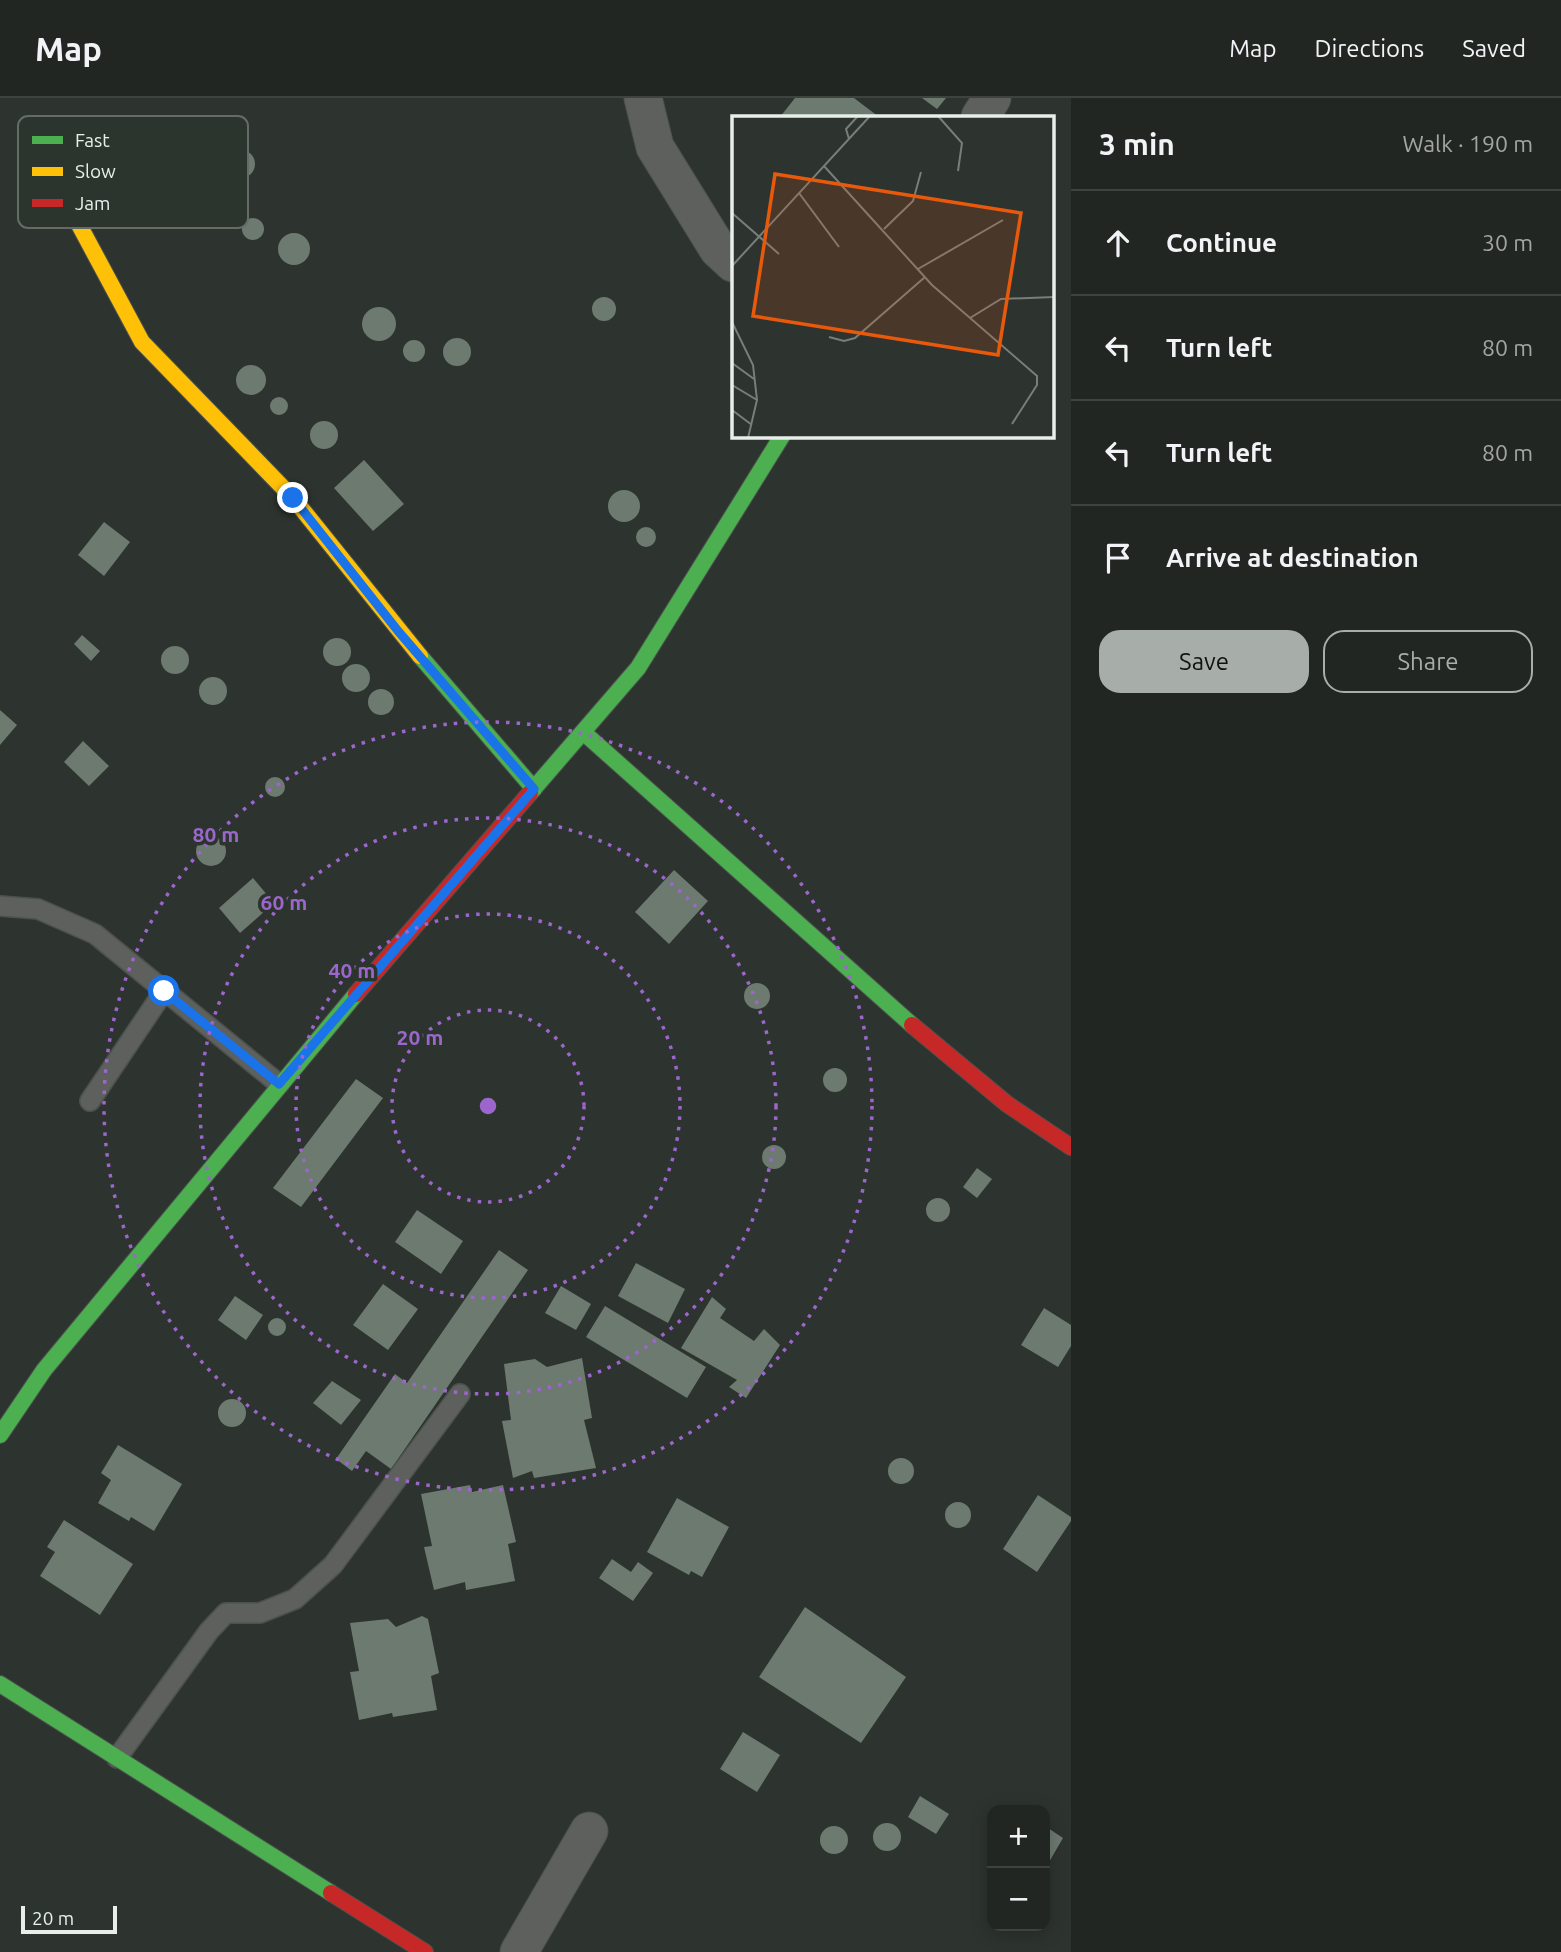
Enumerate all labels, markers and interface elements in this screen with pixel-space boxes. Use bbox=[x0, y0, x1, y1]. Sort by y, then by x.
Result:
text: Map bbox=[35, 30, 102, 67]
text: Map bbox=[1229, 35, 1276, 62]
text: Directions bbox=[1314, 35, 1424, 62]
text: Saved bbox=[1462, 35, 1526, 62]
legend bbox=[18, 116, 248, 228]
inset map bbox=[732, 116, 1054, 438]
text: 3 min bbox=[1099, 127, 1175, 161]
text: Fast bbox=[75, 129, 110, 151]
text: Walk · 190 m bbox=[1402, 131, 1533, 156]
text: Slow bbox=[75, 160, 116, 182]
text: Jam bbox=[75, 192, 111, 214]
icon: ahead bbox=[1099, 224, 1137, 262]
text: Continue bbox=[1166, 228, 1277, 257]
text: 30 m bbox=[1482, 230, 1533, 255]
icon: left bbox=[1099, 329, 1137, 367]
text: Turn left bbox=[1166, 333, 1272, 362]
text: 80 m bbox=[1482, 335, 1533, 360]
icon: left bbox=[1099, 434, 1137, 472]
text: Turn left bbox=[1166, 438, 1272, 467]
text: 80 m bbox=[1482, 440, 1533, 465]
route end bbox=[277, 482, 308, 513]
icon: arrive bbox=[1099, 539, 1137, 577]
text: Arrive at destination bbox=[1166, 543, 1419, 572]
button: Save bbox=[1099, 630, 1309, 693]
button: Share bbox=[1323, 630, 1533, 693]
text: 80 m bbox=[193, 822, 239, 846]
text: 60 m bbox=[261, 890, 307, 914]
text: 40 m bbox=[329, 958, 375, 982]
route start bbox=[148, 975, 179, 1006]
text: 20 m bbox=[397, 1025, 443, 1049]
centre of rings bbox=[476, 1094, 500, 1118]
map controls bbox=[987, 1805, 1050, 1931]
button: + bbox=[987, 1805, 1050, 1868]
button: − bbox=[987, 1868, 1050, 1931]
scale bar bbox=[21, 1903, 117, 1935]
text: 20 m bbox=[32, 1907, 74, 1929]

